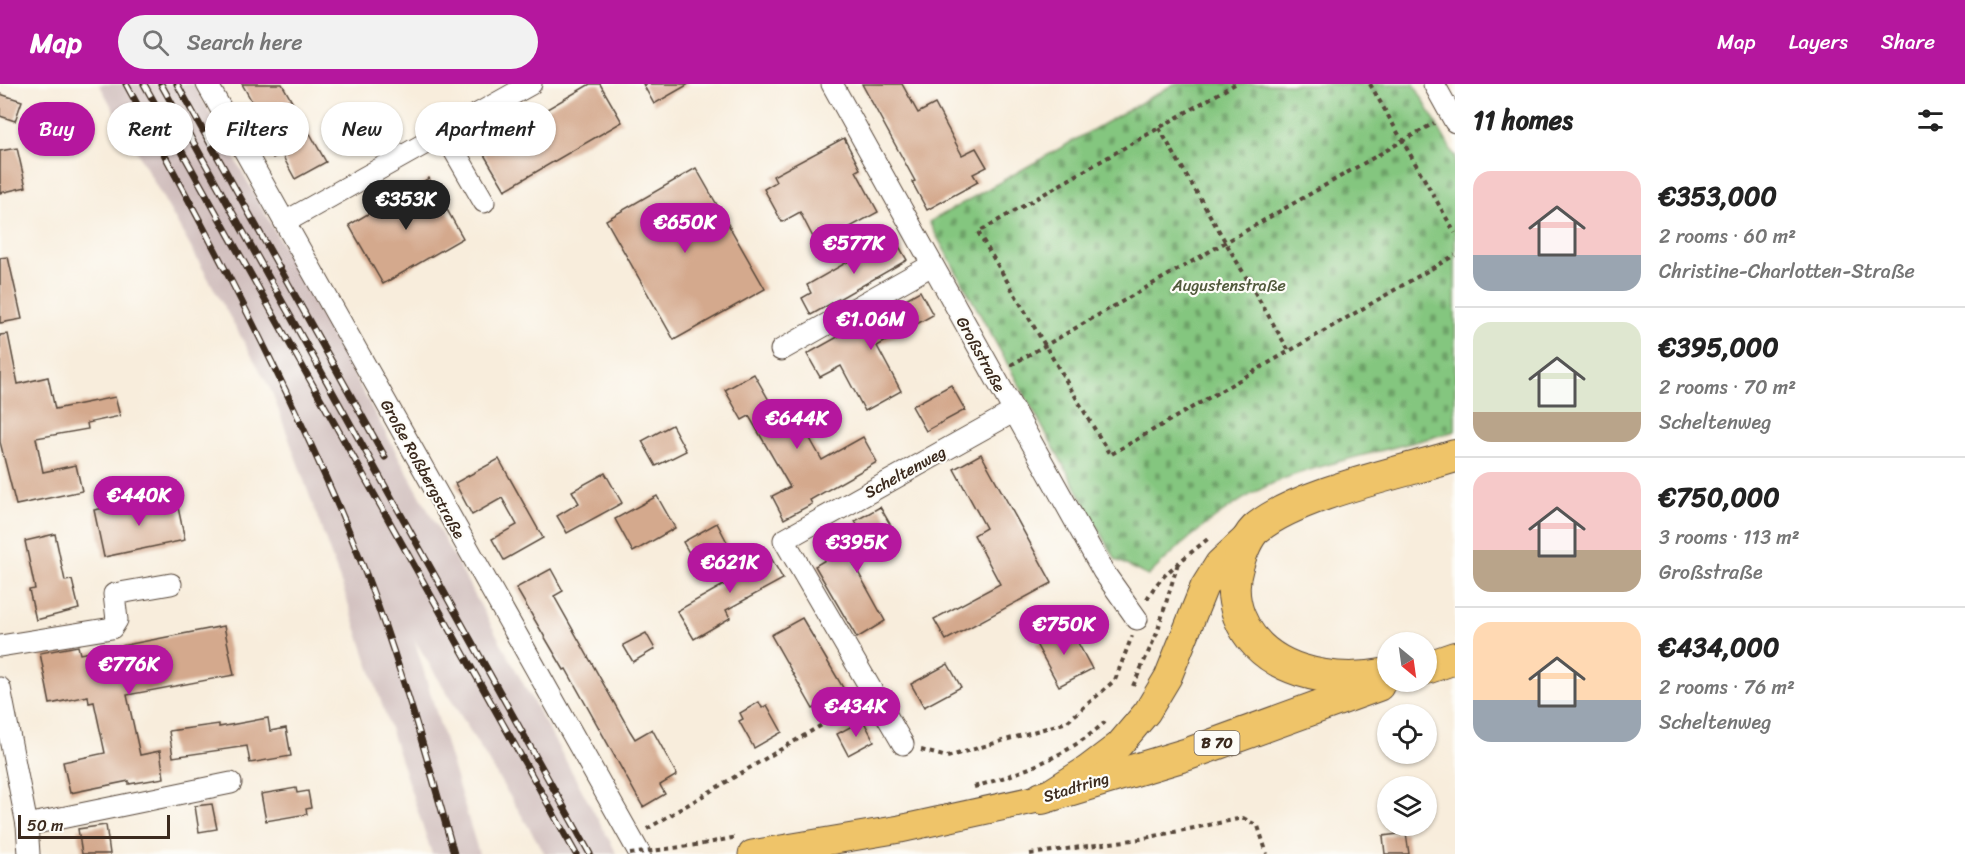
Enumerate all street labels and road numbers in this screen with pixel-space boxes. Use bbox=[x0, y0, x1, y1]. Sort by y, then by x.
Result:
street label: Großstraße bbox=[948, 311, 1014, 398]
street label: Große Roßbergstraße bbox=[372, 394, 474, 545]
street label: Scheltenweg bbox=[859, 438, 951, 506]
road number: B 70 bbox=[1194, 731, 1240, 755]
street label: Stadtring bbox=[1039, 763, 1113, 811]

